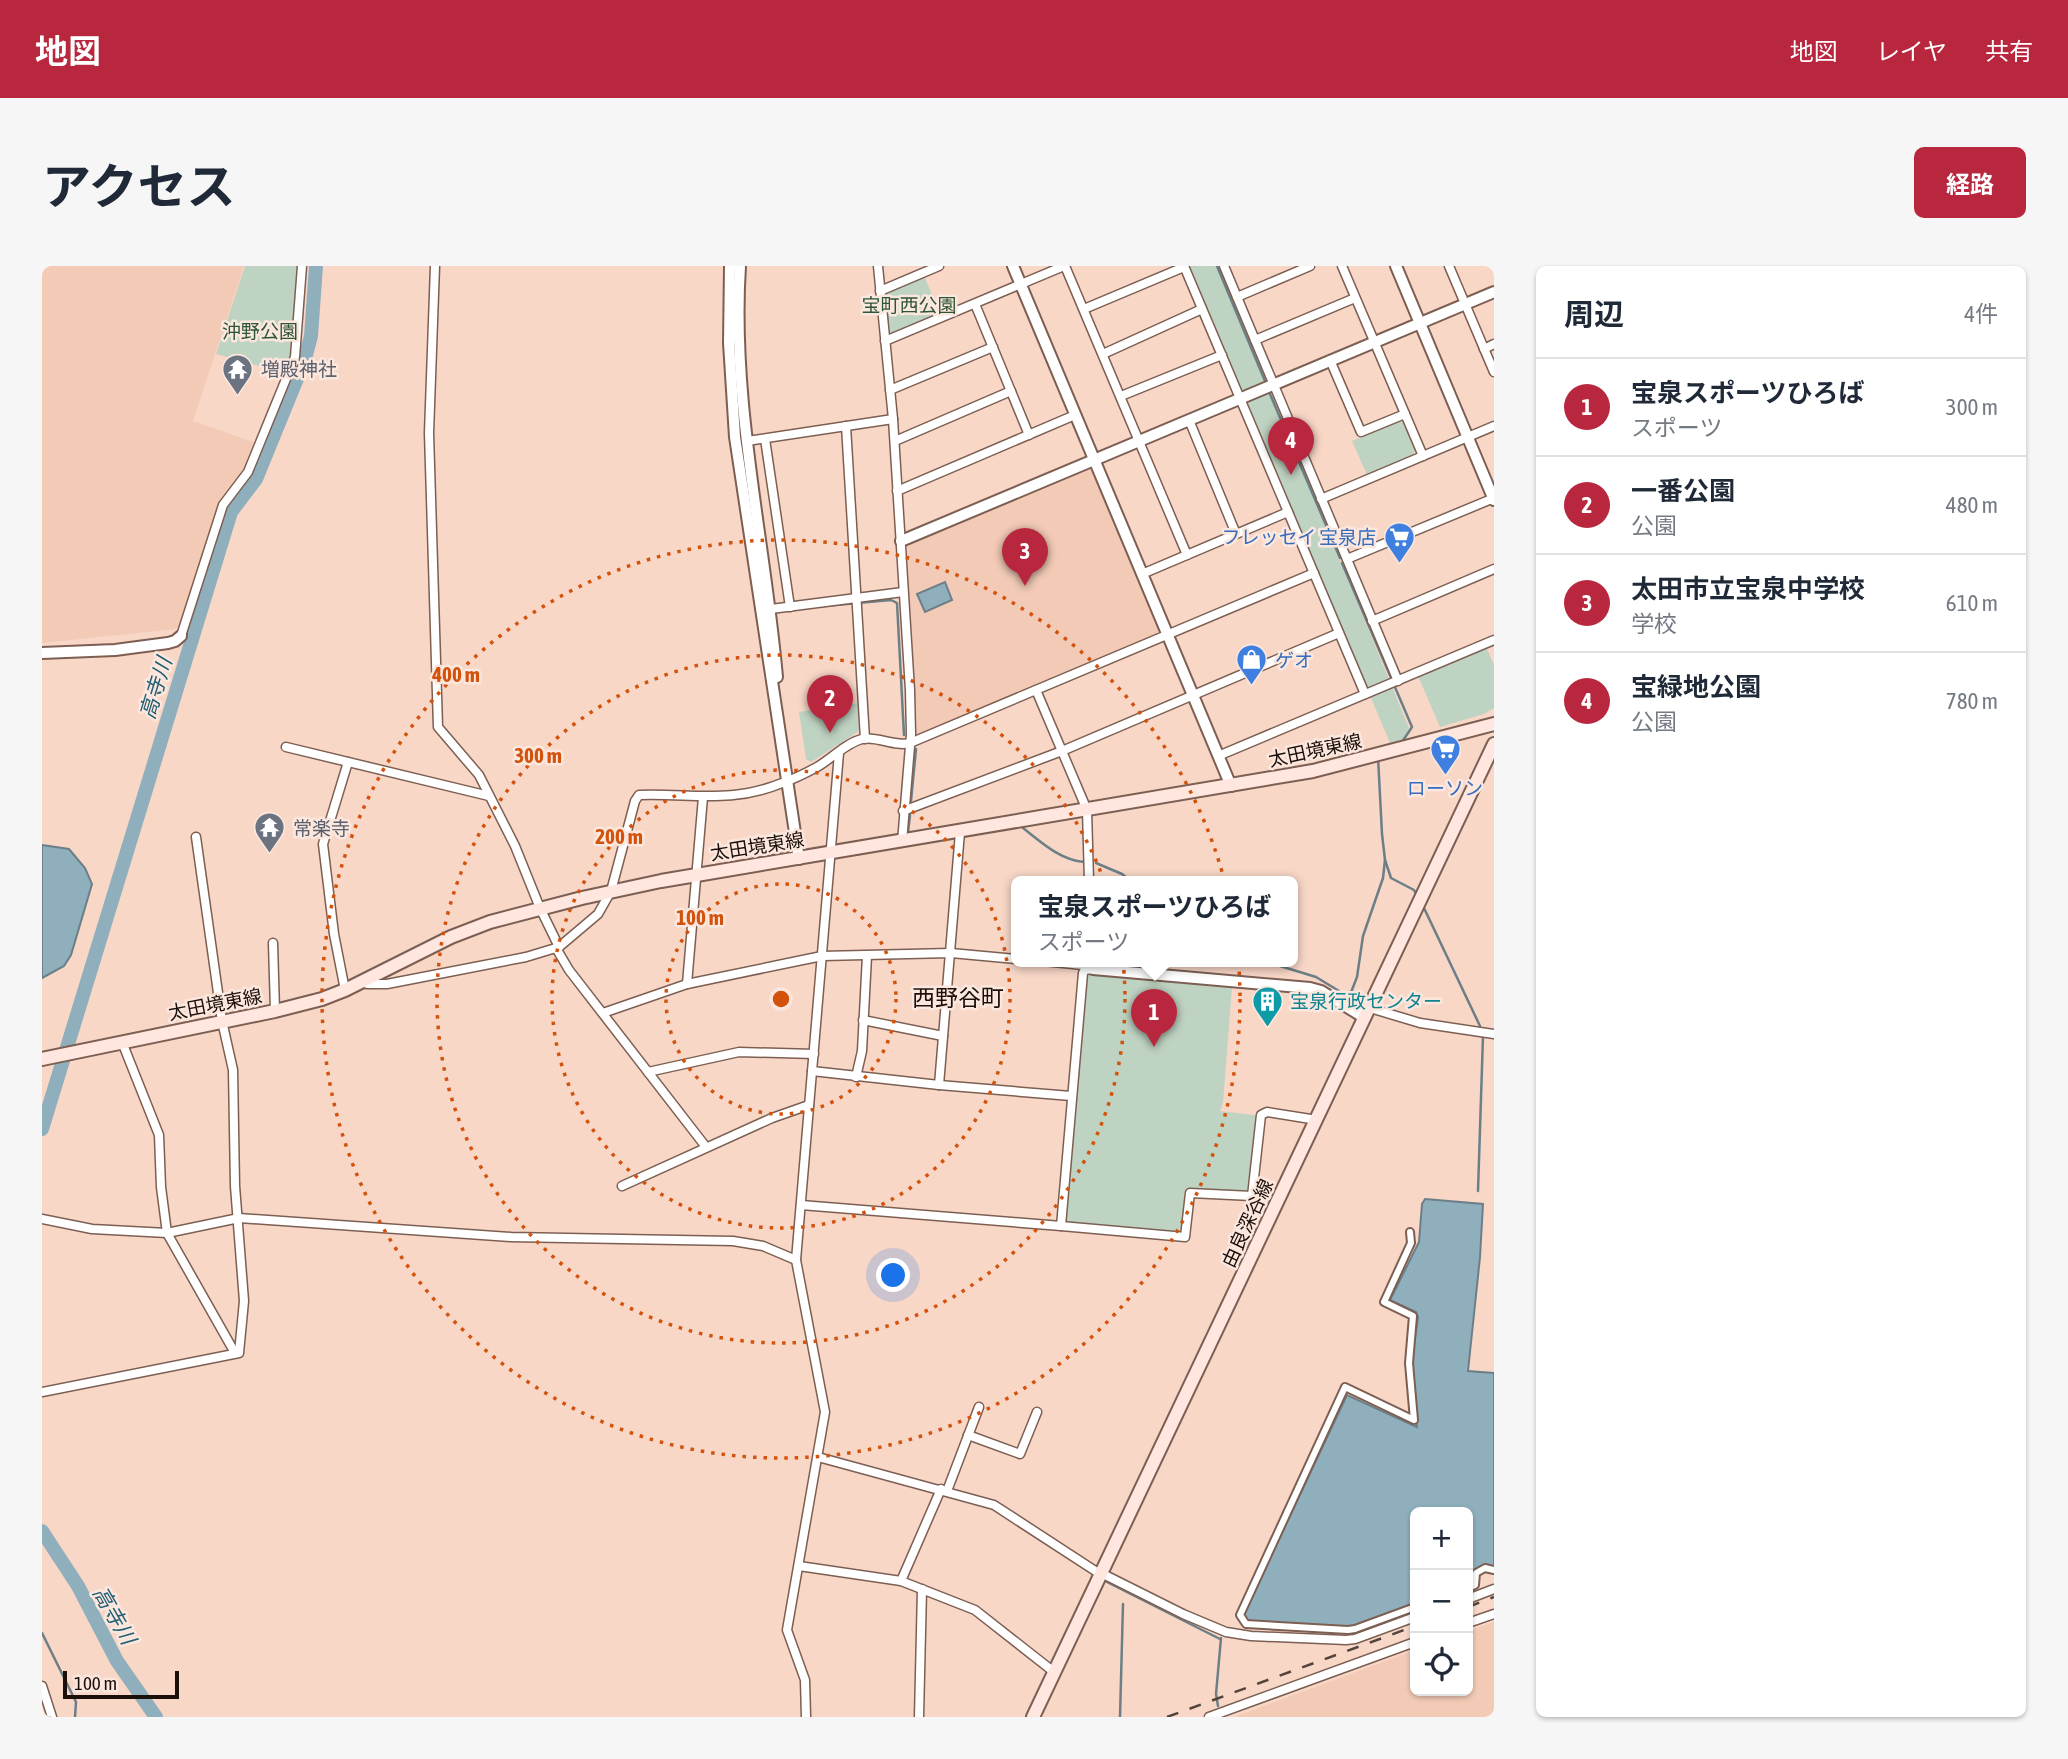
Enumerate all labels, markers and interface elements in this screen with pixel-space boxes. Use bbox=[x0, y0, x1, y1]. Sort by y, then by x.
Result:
text: 地図 bbox=[35, 32, 101, 70]
text: 地図 bbox=[1790, 38, 1838, 65]
text: レイヤ bbox=[1876, 38, 1947, 65]
text: 共有 bbox=[1985, 38, 2033, 65]
button: 経路 bbox=[1914, 147, 2026, 218]
text: アクセス bbox=[42, 158, 236, 214]
park label: 宝町西公園 bbox=[861, 294, 957, 316]
text: 周辺 bbox=[1564, 297, 1624, 331]
text: 4件 bbox=[1964, 301, 1998, 327]
park label: 沖野公園 bbox=[222, 320, 298, 342]
temple icon: 増殿神社 bbox=[221, 352, 255, 396]
place label: 増殿神社 bbox=[261, 358, 337, 380]
text: 宝泉スポーツひろば bbox=[1631, 378, 1864, 408]
text: 1 bbox=[1582, 394, 1592, 420]
text: 300 m bbox=[1946, 394, 1998, 420]
text: スポーツ bbox=[1631, 415, 1723, 441]
pin: 4 bbox=[1268, 417, 1314, 475]
text: 一番公園 bbox=[1631, 476, 1735, 506]
text: 2 bbox=[1582, 492, 1592, 518]
text: 480 m bbox=[1946, 492, 1998, 518]
text: 公園 bbox=[1631, 513, 1677, 539]
supermarket icon: フレッセイ 宝泉店 bbox=[1382, 520, 1416, 564]
place label: フレッセイ 宝泉店 bbox=[1221, 526, 1376, 548]
pin: 3 bbox=[1002, 528, 1048, 586]
text: 太田市立宝泉中学校 bbox=[1631, 574, 1865, 604]
text: 3 bbox=[1582, 590, 1592, 616]
text: 610 m bbox=[1946, 590, 1998, 616]
text: 学校 bbox=[1631, 611, 1677, 637]
shop icon: ゲオ bbox=[1235, 643, 1269, 687]
place label: ゲオ bbox=[1275, 649, 1313, 671]
water label: 高寺川 bbox=[134, 652, 176, 722]
text: 400 m bbox=[431, 662, 480, 686]
text: 宝緑地公園 bbox=[1631, 672, 1761, 702]
pin: 2 bbox=[807, 675, 853, 733]
text: 4 bbox=[1582, 688, 1592, 714]
text: 780 m bbox=[1946, 688, 1998, 714]
text: 公園 bbox=[1631, 709, 1677, 735]
street label: 太田境東線 bbox=[1266, 729, 1364, 771]
supermarket icon: ローソン bbox=[1428, 732, 1462, 776]
text: 300 m bbox=[514, 743, 562, 767]
place label: ローソン bbox=[1407, 777, 1483, 799]
temple icon: 常楽寺 bbox=[253, 811, 287, 855]
place label: 常楽寺 bbox=[293, 817, 350, 839]
text: 200 m bbox=[595, 824, 643, 848]
street label: 太田境東線 bbox=[708, 828, 806, 864]
popup bbox=[1011, 876, 1298, 967]
text: 宝泉スポーツひろば bbox=[1038, 892, 1271, 922]
text: 100 m bbox=[676, 905, 724, 929]
text: スポーツ bbox=[1038, 929, 1129, 955]
street label: 太田境東線 bbox=[166, 984, 264, 1024]
building icon: 宝泉行政センター bbox=[1250, 984, 1284, 1028]
district label: 西野谷町 bbox=[912, 985, 1004, 1011]
centre of rings bbox=[769, 987, 793, 1011]
pin: 1 bbox=[1131, 989, 1177, 1047]
place label: 宝泉行政センター bbox=[1290, 990, 1442, 1012]
street label: 由良深谷線 bbox=[1217, 1175, 1277, 1271]
your location bbox=[876, 1258, 910, 1292]
map controls bbox=[1410, 1507, 1473, 1696]
button: + bbox=[1410, 1507, 1473, 1570]
button: − bbox=[1410, 1570, 1473, 1633]
water label: 高寺川 bbox=[89, 1582, 142, 1650]
button: locate bbox=[1410, 1633, 1473, 1696]
scale bar bbox=[63, 1668, 178, 1700]
text: 100 m bbox=[74, 1672, 117, 1694]

